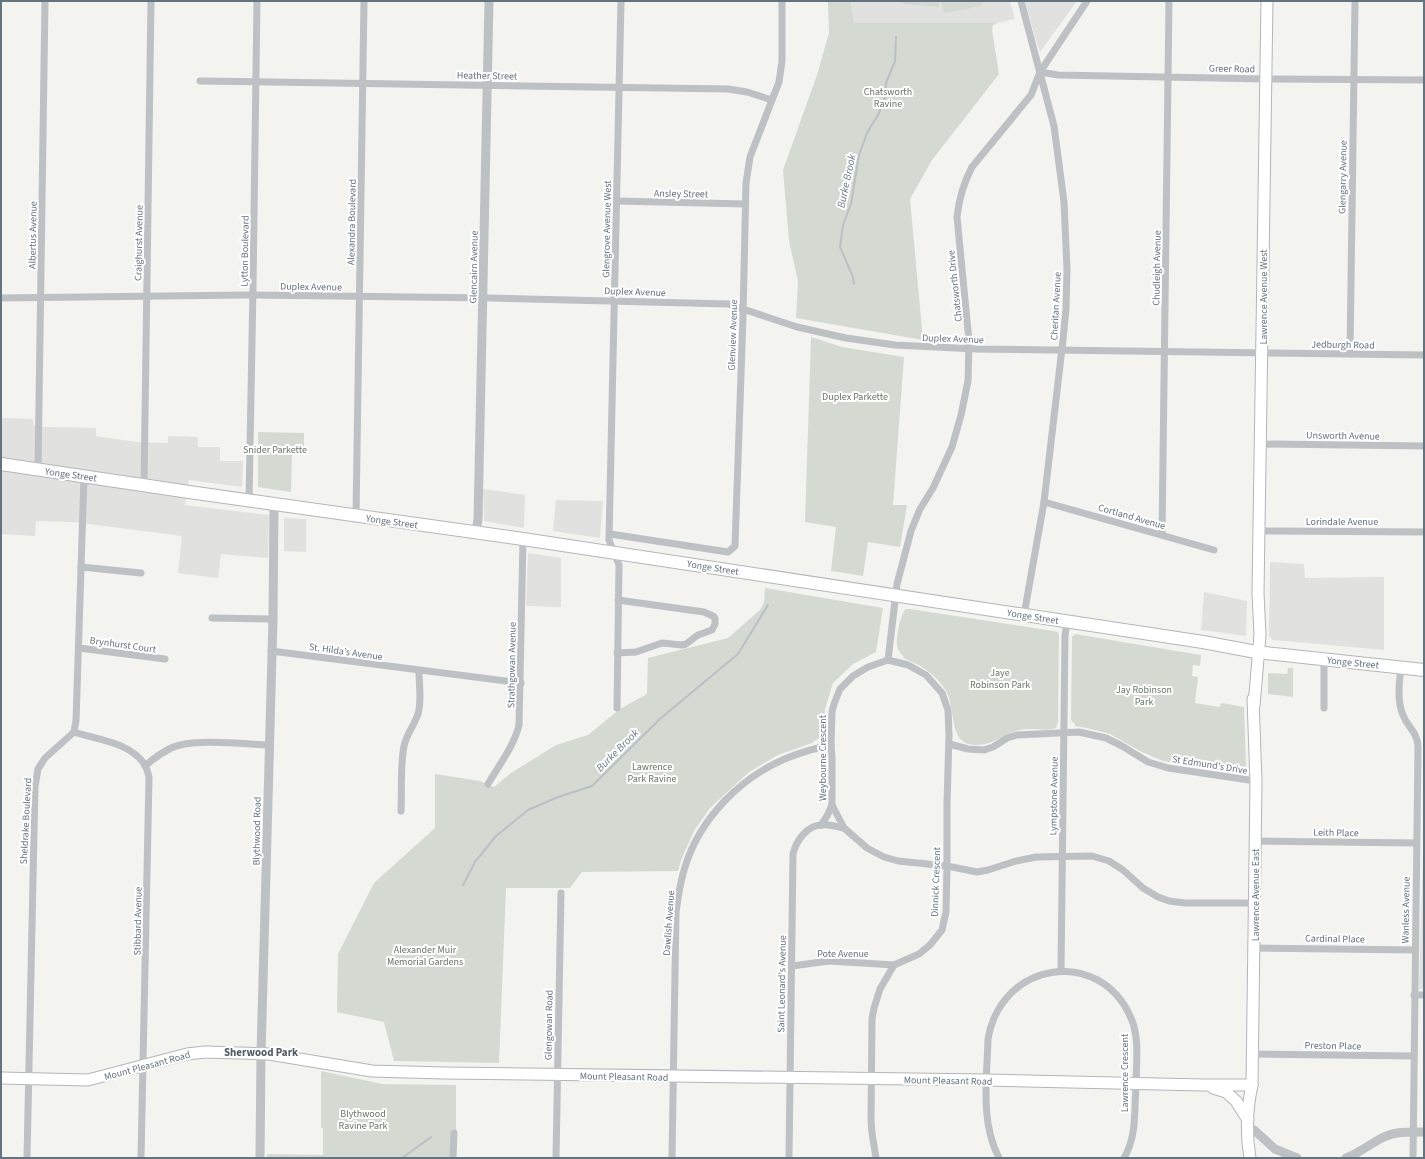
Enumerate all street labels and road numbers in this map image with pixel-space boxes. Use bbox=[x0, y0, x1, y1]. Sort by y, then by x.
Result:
street label: Greer Road bbox=[1209, 62, 1255, 76]
street label: Heather Street bbox=[457, 68, 518, 84]
street label: Glengarry Avenue bbox=[1335, 140, 1351, 214]
street label: Alexandra Boulevard bbox=[344, 179, 360, 265]
street label: Glengrove Avenue West bbox=[599, 180, 615, 278]
street label: Ansley Street bbox=[654, 187, 709, 201]
street label: Albertus Avenue bbox=[25, 201, 41, 269]
street label: Craighurst Avenue bbox=[131, 205, 147, 281]
street label: Lytton Boulevard bbox=[237, 215, 253, 287]
street label: Glencairn Avenue bbox=[466, 230, 482, 304]
street label: Chudleigh Avenue bbox=[1149, 230, 1165, 306]
street label: Chatsworth Drive bbox=[944, 249, 966, 322]
street label: Lawrence Avenue West bbox=[1257, 249, 1271, 345]
street label: Cheritan Avenue bbox=[1047, 271, 1065, 341]
street label: Duplex Avenue bbox=[280, 279, 342, 295]
street label: Duplex Avenue bbox=[604, 284, 666, 300]
street label: Glenview Avenue bbox=[725, 299, 741, 371]
street label: Duplex Avenue bbox=[922, 331, 984, 347]
street label: Jedburgh Road bbox=[1311, 337, 1375, 353]
street label: Unsworth Avenue bbox=[1306, 428, 1380, 444]
street label: Yonge Street bbox=[43, 464, 98, 486]
street label: Cortland Avenue bbox=[1096, 501, 1167, 533]
street label: Yonge Street bbox=[364, 511, 419, 533]
street label: Lorindale Avenue bbox=[1306, 515, 1378, 529]
street label: Yonge Street bbox=[685, 557, 740, 579]
street label: Yonge Street bbox=[1005, 606, 1060, 628]
street label: Strathgowan Avenue bbox=[504, 622, 520, 708]
street label: Brynhurst Court bbox=[89, 633, 158, 657]
street label: St. Hilda’s Avenue bbox=[308, 640, 384, 664]
street label: Yonge Street bbox=[1325, 653, 1380, 673]
street label: Weybourne Crescent bbox=[816, 714, 830, 801]
street label: St Edmund's Drive bbox=[1171, 752, 1249, 778]
street label: Lympstone Avenue bbox=[1046, 756, 1062, 836]
street label: Sheldrake Boulevard bbox=[17, 777, 35, 865]
street label: Blythwood Road bbox=[249, 796, 265, 866]
street label: Leith Place bbox=[1313, 826, 1359, 840]
street label: Dinnick Crescent bbox=[928, 846, 944, 917]
street label: Lawrence Avenue East bbox=[1249, 848, 1263, 941]
street label: Wanless Avenue bbox=[1398, 876, 1414, 944]
street label: Stibbard Avenue bbox=[130, 887, 146, 955]
street label: Dawlish Avenue bbox=[660, 890, 678, 956]
street label: Cardinal Place bbox=[1305, 931, 1365, 947]
street label: Saint Leonard's Avenue bbox=[774, 935, 790, 1033]
street label: Pote Avenue bbox=[817, 947, 869, 961]
street label: Glengowan Road bbox=[541, 990, 557, 1060]
street label: Lawrence Crescent bbox=[1118, 1033, 1132, 1112]
street label: Preston Place bbox=[1305, 1039, 1361, 1053]
street label: Mount Pleasant Road bbox=[103, 1048, 192, 1084]
street label: Mount Pleasant Road bbox=[580, 1069, 668, 1085]
street label: Mount Pleasant Road bbox=[904, 1073, 992, 1089]

